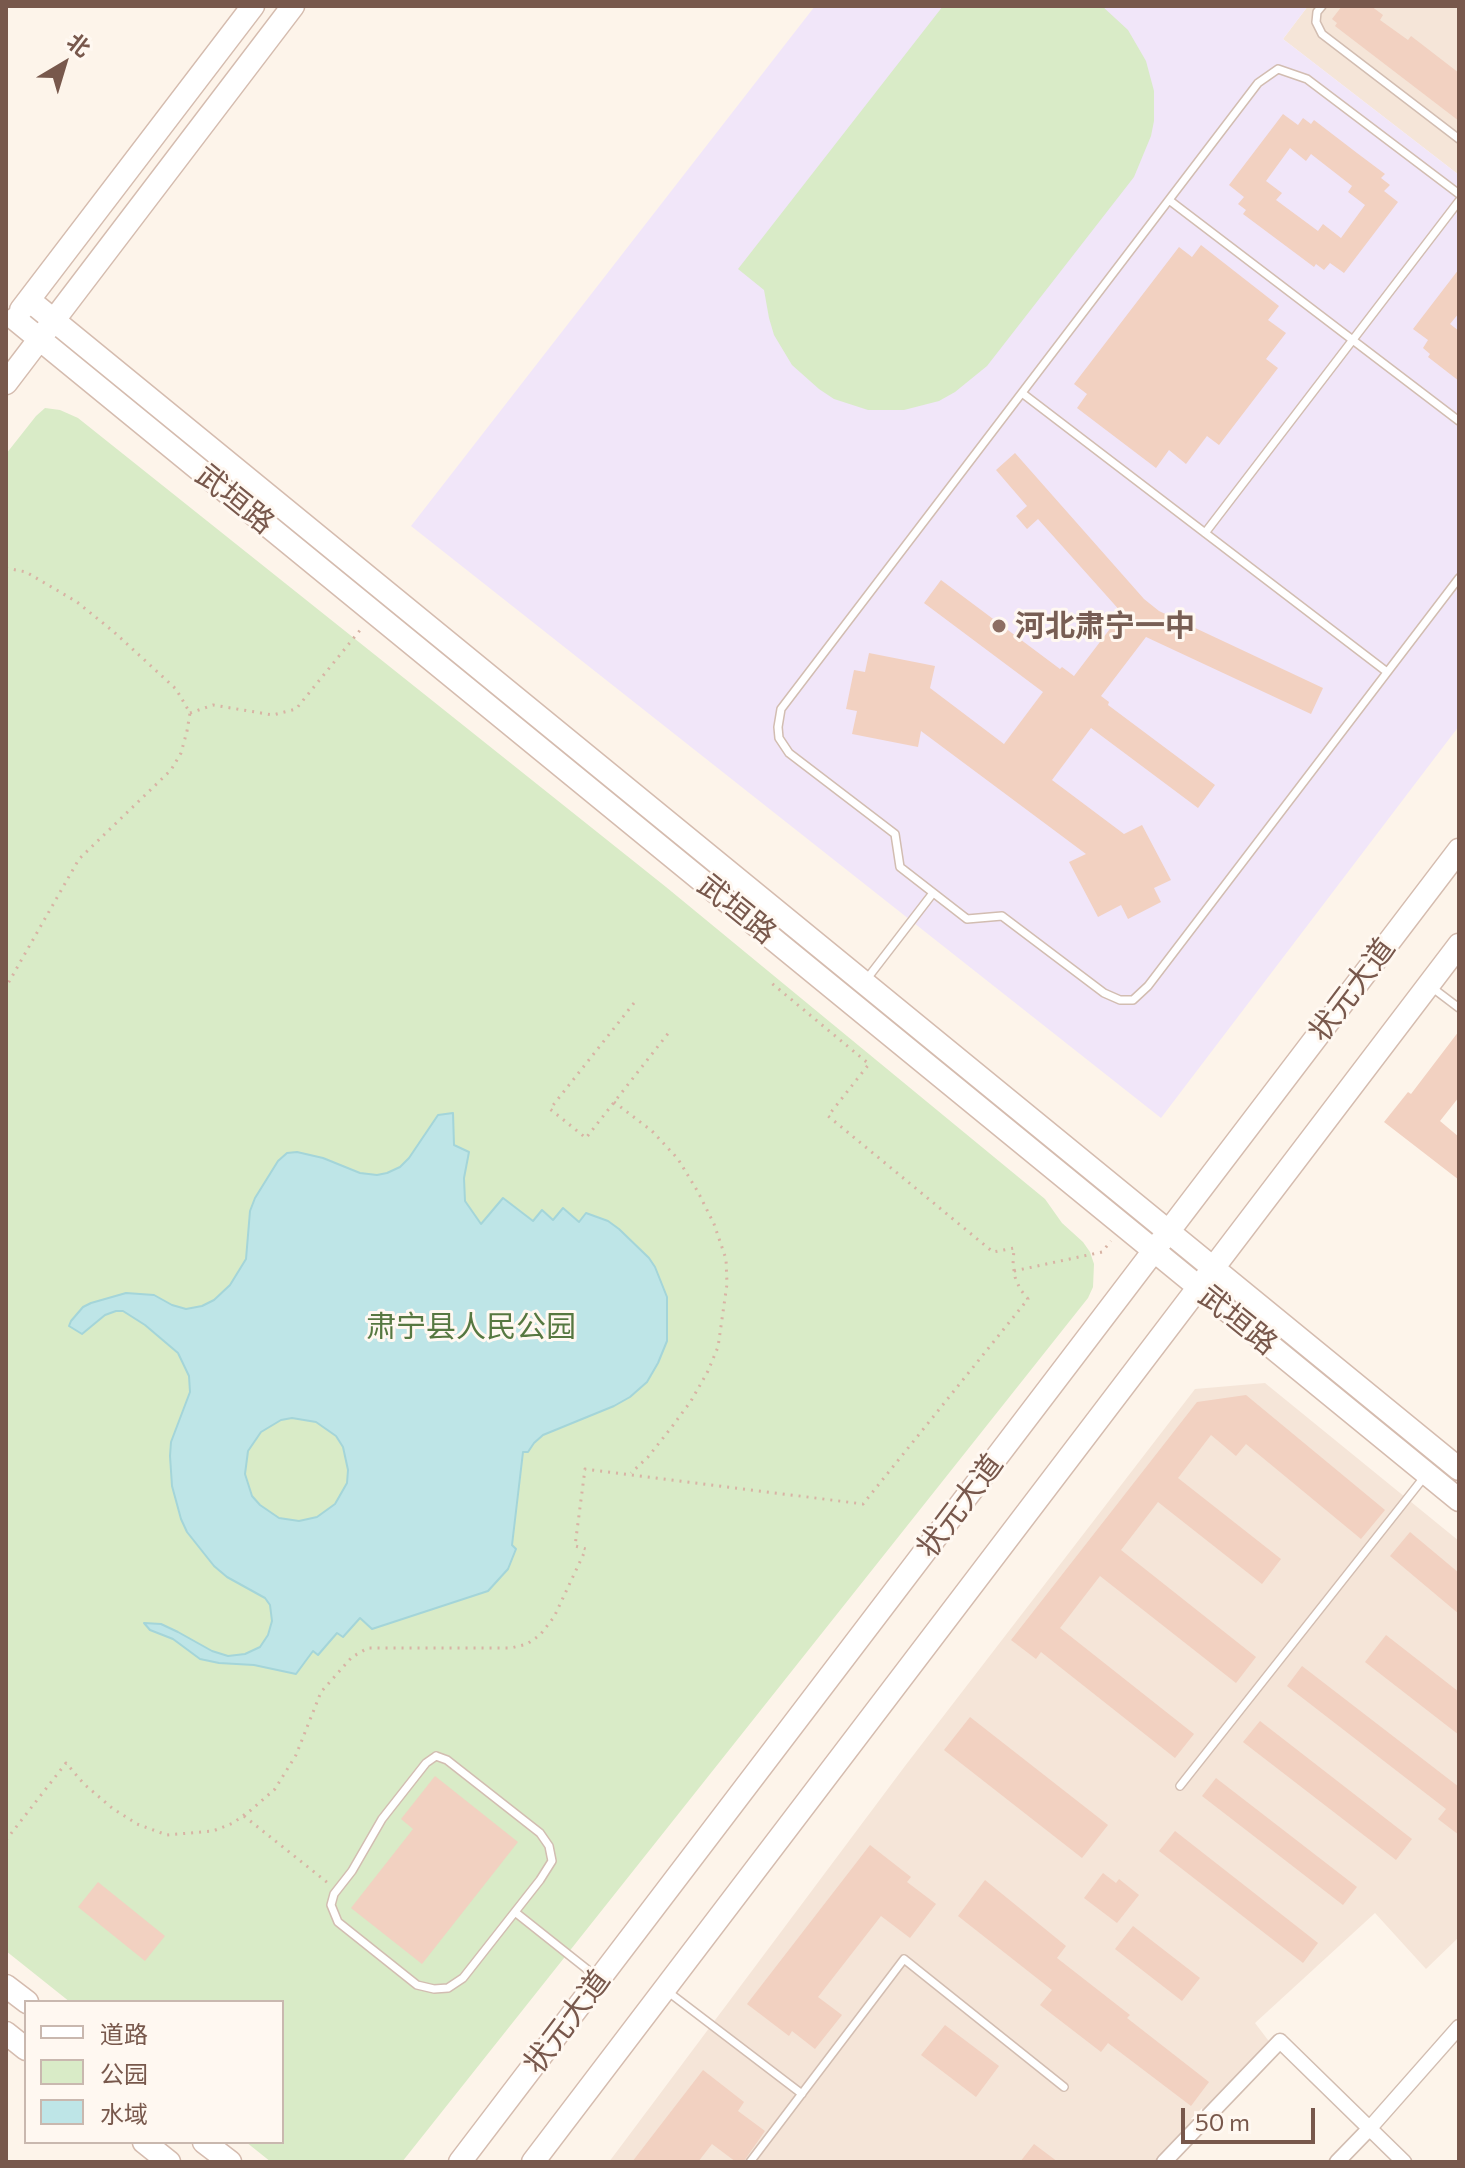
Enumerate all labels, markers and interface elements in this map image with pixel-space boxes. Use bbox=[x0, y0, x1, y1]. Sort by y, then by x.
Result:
north arrow bbox=[24, 24, 104, 104]
text: 北 bbox=[62, 27, 96, 62]
street label: 武垣路 bbox=[189, 457, 281, 541]
place label: 河北肃宁一中 bbox=[1015, 608, 1195, 644]
marker: 河北肃宁一中 bbox=[990, 617, 1008, 635]
street label: 武垣路 bbox=[691, 867, 783, 951]
street label: 状元大道 bbox=[1302, 931, 1402, 1049]
street label: 武垣路 bbox=[1192, 1278, 1284, 1362]
park label: 肃宁县人民公园 bbox=[366, 1309, 576, 1345]
street label: 状元大道 bbox=[910, 1447, 1010, 1565]
street label: 状元大道 bbox=[517, 1963, 617, 2081]
legend bbox=[24, 2000, 284, 2144]
text: 道路 bbox=[100, 2019, 148, 2048]
text: 公园 bbox=[100, 2059, 148, 2088]
scale bar bbox=[1185, 2092, 1319, 2142]
text: 水域 bbox=[100, 2099, 148, 2128]
text: 50 m bbox=[1195, 2107, 1250, 2136]

